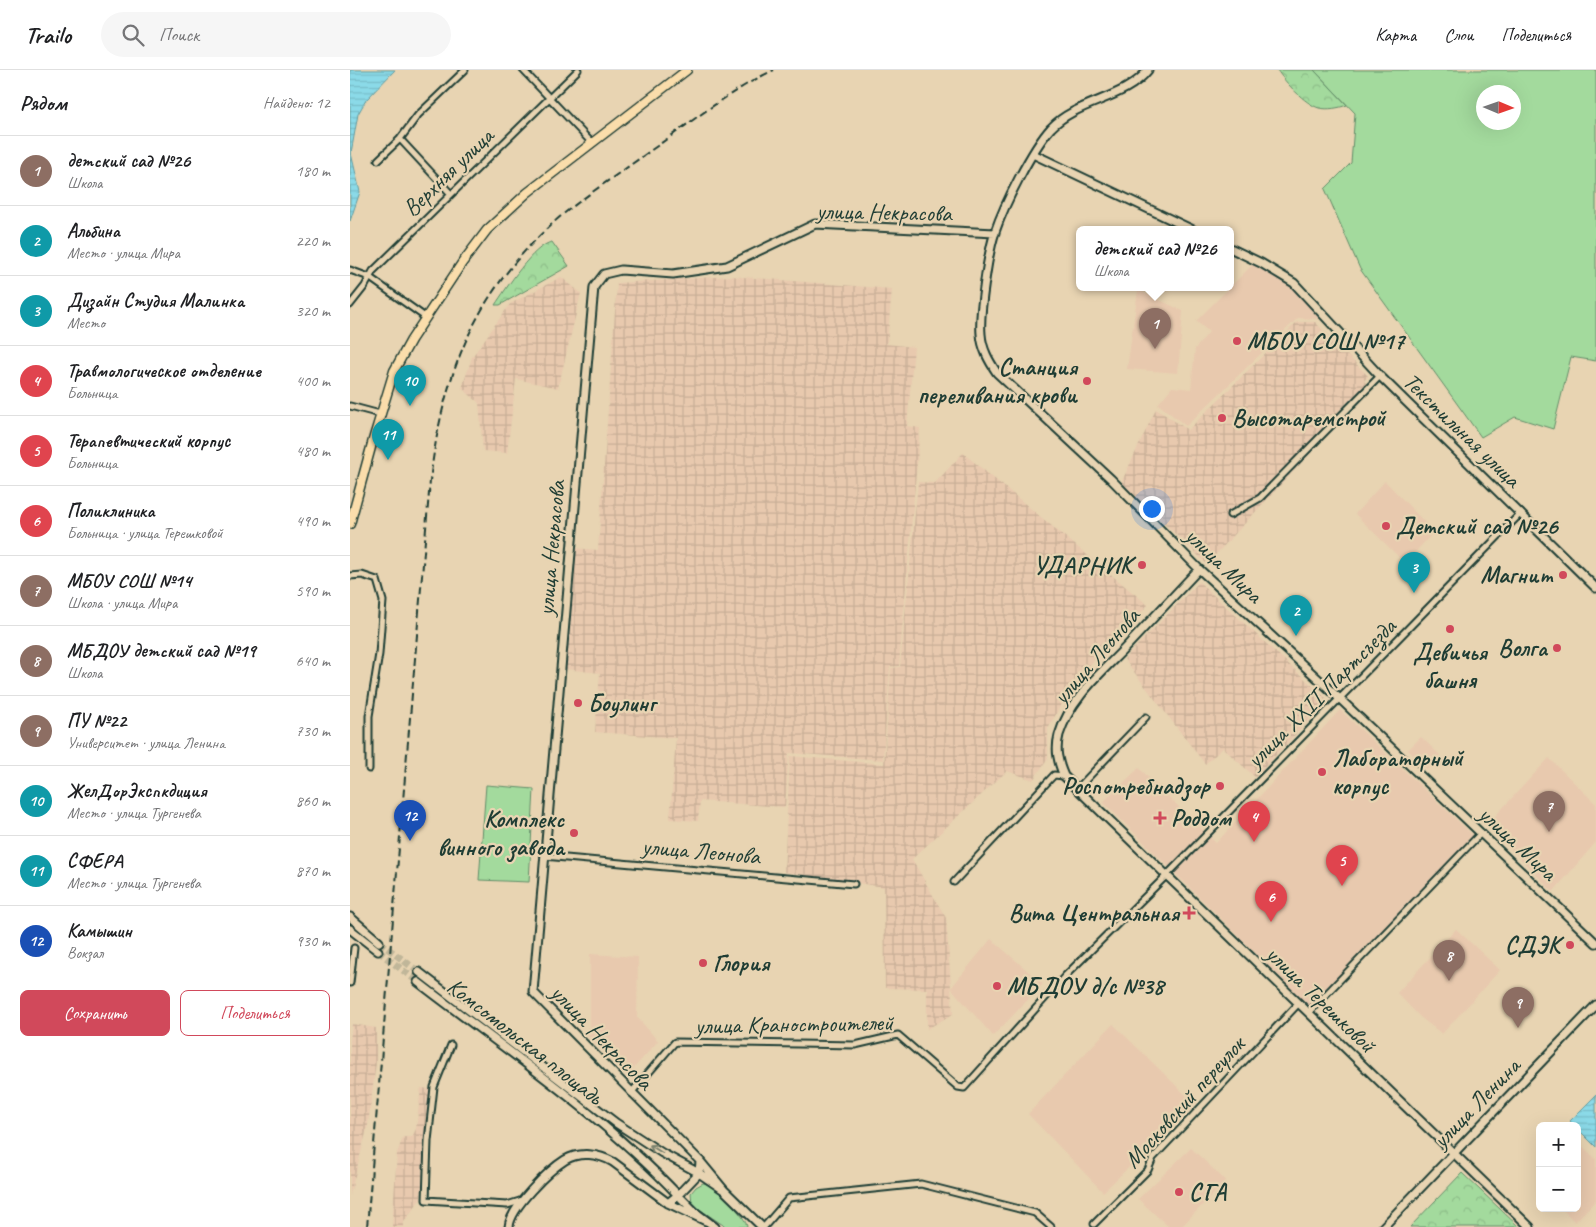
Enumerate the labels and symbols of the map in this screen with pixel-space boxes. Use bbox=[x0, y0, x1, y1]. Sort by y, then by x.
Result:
north arrow bbox=[1476, 85, 1521, 130]
street label: Верхняя улица bbox=[396, 120, 501, 223]
street label: улица Некрасова bbox=[814, 196, 953, 228]
pin: 1 bbox=[1139, 308, 1171, 349]
place label: МБОУ СОШ №17 bbox=[1247, 326, 1406, 356]
marker: МБОУ СОШ №17 bbox=[1231, 335, 1243, 347]
place label: Станция переливания крови bbox=[918, 352, 1079, 410]
pin: 10 bbox=[394, 365, 426, 406]
street label: Текстильная улица bbox=[1397, 366, 1528, 495]
marker: Станция переливания крови bbox=[1081, 375, 1093, 387]
place label: Высотаремстрой bbox=[1232, 403, 1387, 433]
marker: Высотаремстрой bbox=[1216, 412, 1228, 424]
pin: 11 bbox=[372, 419, 404, 460]
street label: улица Некрасова bbox=[530, 478, 572, 619]
your location bbox=[1139, 496, 1165, 522]
place label: Детский сад №26 bbox=[1396, 511, 1559, 541]
street label: улица Мира bbox=[1177, 519, 1270, 610]
marker: Детский сад №26 bbox=[1380, 520, 1392, 532]
place label: УДАРНИК bbox=[1033, 550, 1137, 580]
pin: 3 bbox=[1398, 552, 1430, 593]
marker: УДАРНИК bbox=[1136, 559, 1148, 571]
place label: Магнит bbox=[1480, 560, 1553, 590]
marker: Магнит bbox=[1557, 569, 1569, 581]
pin: 2 bbox=[1280, 595, 1312, 636]
street label: улица Леонова bbox=[1045, 600, 1147, 712]
street label: улица XXII Партсъезда bbox=[1238, 611, 1404, 776]
marker: Девичья башня bbox=[1444, 623, 1456, 635]
place label: Волга bbox=[1498, 633, 1548, 663]
place label: Девичья башня bbox=[1413, 637, 1489, 695]
marker: Волга bbox=[1551, 642, 1563, 654]
place label: Боулинг bbox=[588, 688, 659, 718]
marker: Боулинг bbox=[572, 697, 584, 709]
place label: Лабораторный корпус bbox=[1332, 743, 1465, 801]
marker: Лабораторный корпус bbox=[1316, 766, 1328, 778]
place label: Роспотребнадзор bbox=[1062, 771, 1212, 802]
marker: Роспотребнадзор bbox=[1214, 780, 1226, 792]
pin: 7 bbox=[1533, 791, 1565, 832]
street label: улица Мира bbox=[1471, 798, 1565, 888]
pin: 12 bbox=[394, 800, 426, 841]
pin: 4 bbox=[1238, 801, 1270, 842]
place label: Роддом bbox=[1171, 803, 1232, 833]
place label: Комплекс винного завода bbox=[437, 804, 566, 863]
marker: Роддом bbox=[1153, 811, 1167, 825]
marker: Комплекс винного завода bbox=[568, 827, 580, 839]
street label: улица Леонова bbox=[639, 831, 763, 871]
pin: 5 bbox=[1326, 845, 1358, 886]
pin: 6 bbox=[1255, 881, 1287, 922]
place label: Вита Центральная bbox=[1009, 898, 1181, 928]
marker: Вита Центральная bbox=[1183, 907, 1195, 919]
place label: СДЭК bbox=[1505, 930, 1565, 960]
street label: улица Терешковой bbox=[1258, 938, 1384, 1060]
marker: СДЭК bbox=[1564, 939, 1576, 951]
pin: 8 bbox=[1433, 940, 1465, 981]
place label: Глория bbox=[713, 948, 771, 978]
marker: Глория bbox=[697, 957, 709, 969]
street label: Комсомольская площадь bbox=[441, 971, 610, 1112]
place label: МБДОУ д/с №38 bbox=[1007, 971, 1167, 1001]
street label: улица Некрасова bbox=[543, 976, 661, 1097]
marker: МБДОУ д/с №38 bbox=[991, 980, 1003, 992]
pin: 9 bbox=[1502, 987, 1534, 1028]
street label: улица Краностроителей bbox=[693, 1007, 895, 1041]
street label: Московский переулок bbox=[1117, 1028, 1252, 1174]
street label: улица Ленина bbox=[1424, 1050, 1528, 1156]
one-way arrow bbox=[650, 1144, 664, 1154]
place label: СГА bbox=[1189, 1177, 1228, 1207]
marker: СГА bbox=[1173, 1186, 1185, 1198]

